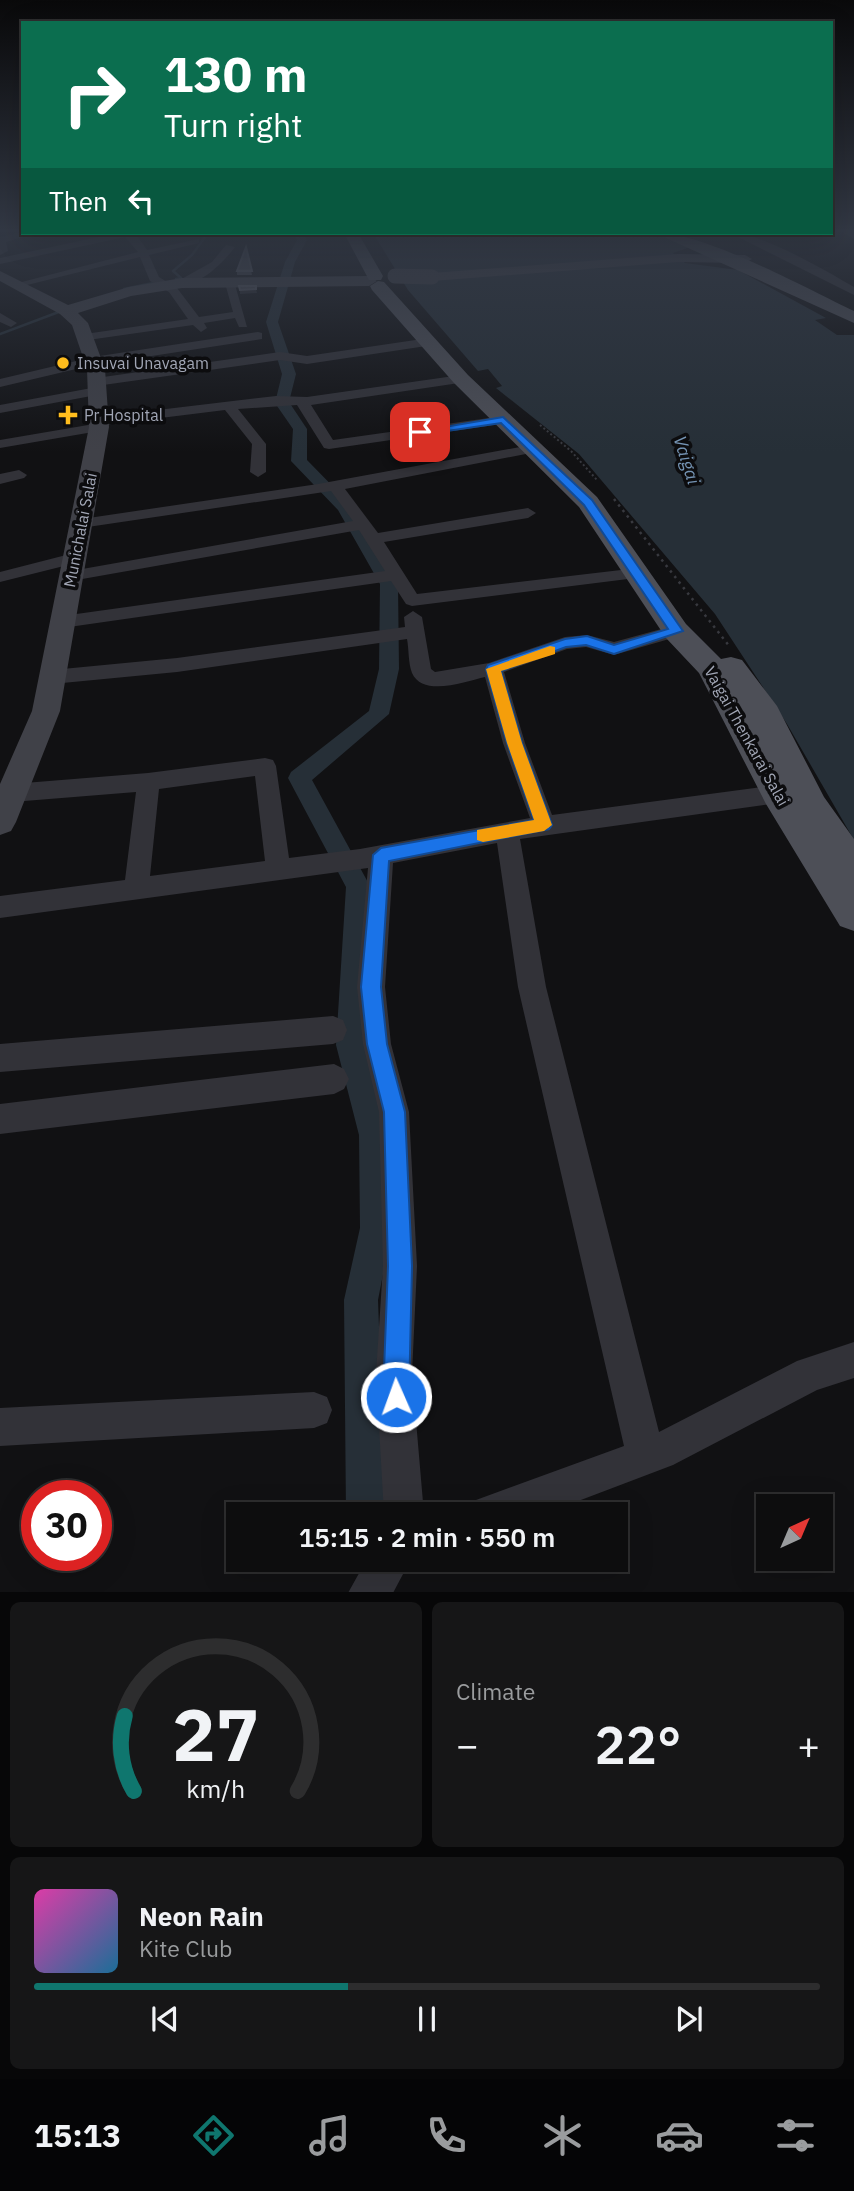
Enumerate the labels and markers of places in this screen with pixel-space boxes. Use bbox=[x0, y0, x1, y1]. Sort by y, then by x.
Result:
place label: Insuvai Unavagam bbox=[77, 353, 209, 373]
marker: Insuvai Unavagam bbox=[55, 355, 71, 371]
pin bbox=[390, 402, 450, 462]
marker: Pr Hospital bbox=[58, 405, 78, 425]
place label: Pr Hospital bbox=[84, 405, 163, 425]

